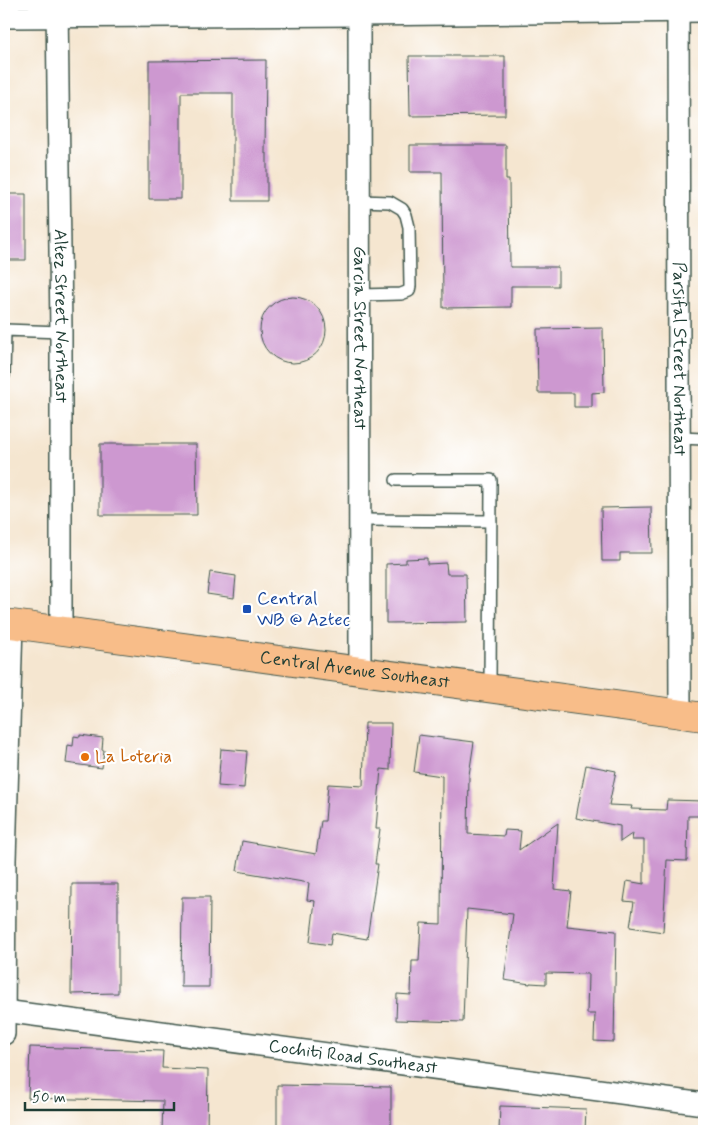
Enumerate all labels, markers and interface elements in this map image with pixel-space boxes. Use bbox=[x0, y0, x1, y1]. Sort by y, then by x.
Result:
street label: Altez Street Northeast bbox=[48, 229, 73, 404]
street label: Garcia Street Northeast bbox=[347, 246, 372, 431]
street label: Parsifal Street Northeast bbox=[667, 262, 691, 457]
place label: Central WB @ Aztec bbox=[257, 587, 350, 632]
marker: Central WB @ Aztec bbox=[241, 603, 253, 615]
street label: Central Avenue Southeast bbox=[258, 645, 452, 695]
place label: La Loteria bbox=[95, 745, 172, 769]
marker: La Loteria bbox=[79, 751, 91, 763]
street label: Cochiti Road Southeast bbox=[267, 1034, 439, 1081]
scale bar bbox=[25, 1080, 174, 1112]
text: 50 m bbox=[32, 1088, 66, 1108]

